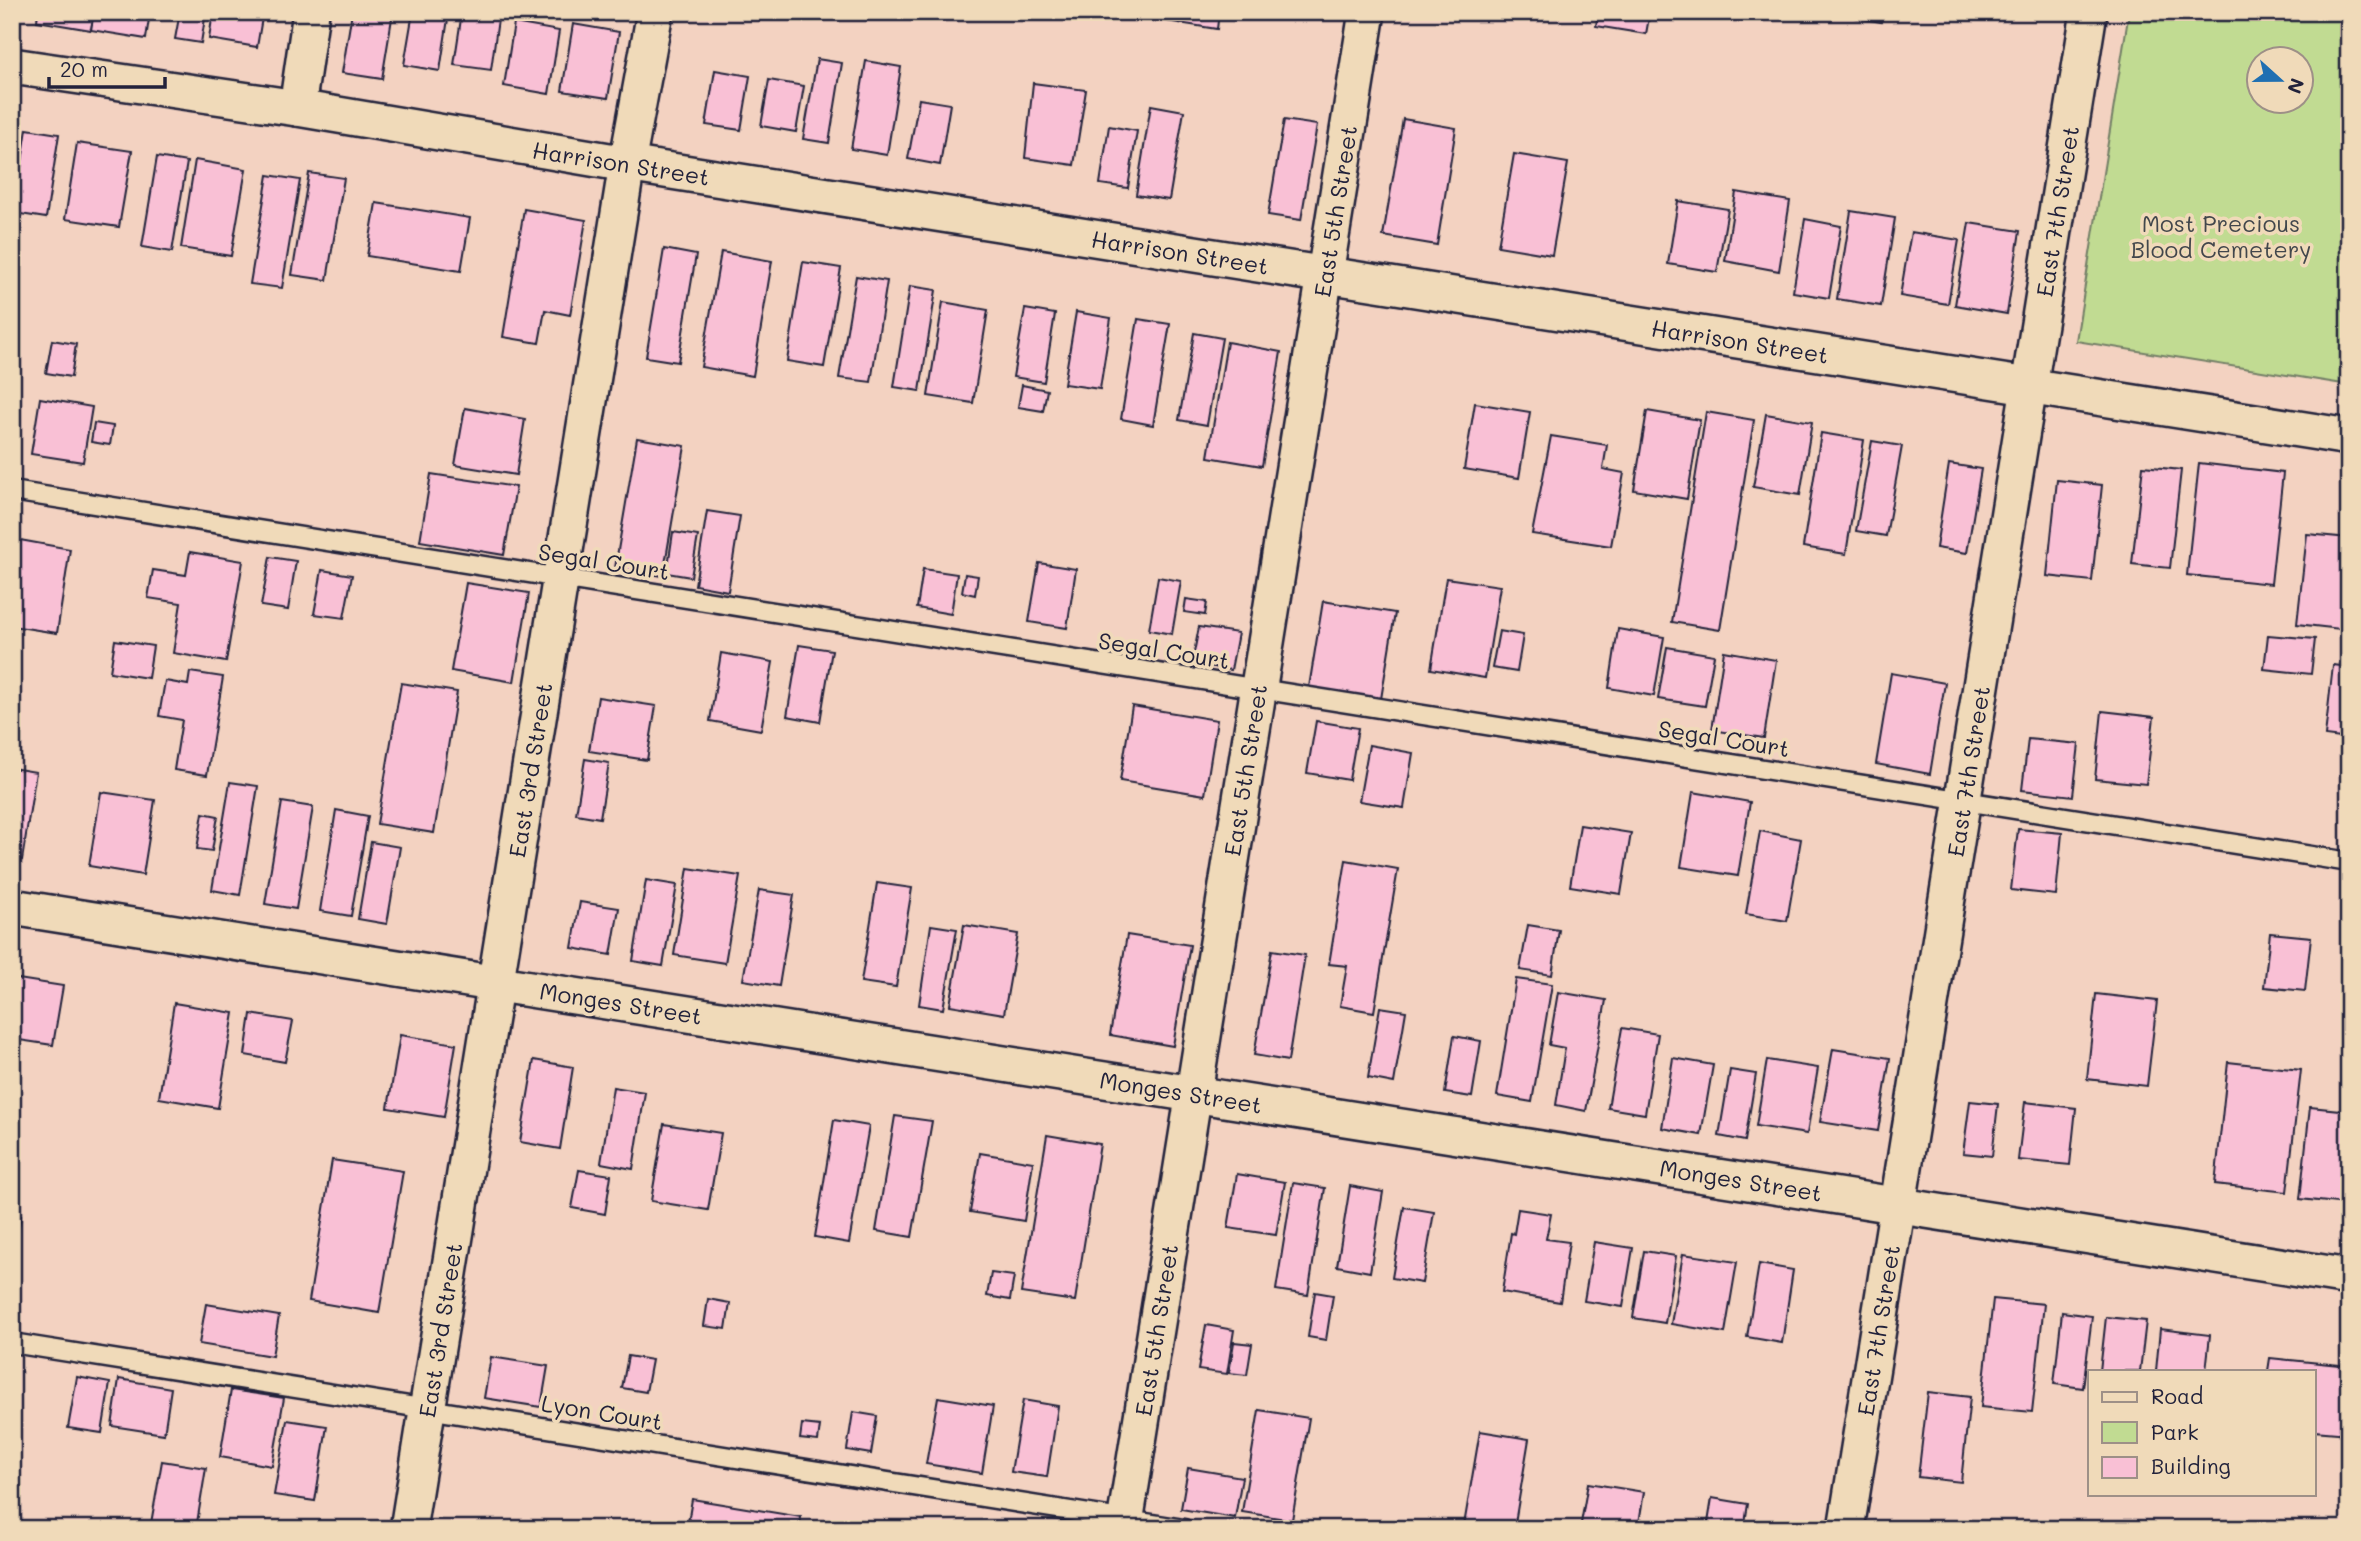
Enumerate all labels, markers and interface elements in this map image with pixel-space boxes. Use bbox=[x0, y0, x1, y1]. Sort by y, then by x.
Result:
scale bar bbox=[49, 46, 164, 90]
north arrow bbox=[2246, 46, 2316, 116]
text: 20 m bbox=[60, 55, 108, 82]
text: N bbox=[2282, 75, 2311, 97]
street label: East 5th Street bbox=[1307, 123, 1363, 299]
street label: East 7th Street bbox=[2029, 123, 2085, 299]
street label: Harrison Street bbox=[530, 134, 712, 192]
park label: Most Precious Blood Cemetery bbox=[2131, 208, 2311, 264]
street label: Harrison Street bbox=[1089, 223, 1271, 281]
street label: Harrison Street bbox=[1649, 312, 1831, 370]
street label: Segal Court bbox=[536, 536, 672, 586]
street label: Segal Court bbox=[1096, 625, 1232, 675]
street label: East 3rd Street bbox=[501, 681, 559, 859]
street label: East 5th Street bbox=[1217, 682, 1273, 858]
street label: East 7th Street bbox=[1940, 683, 1996, 859]
street label: Segal Court bbox=[1656, 713, 1792, 763]
street label: Monges Street bbox=[538, 975, 704, 1031]
street label: Monges Street bbox=[1098, 1064, 1264, 1120]
street label: Monges Street bbox=[1658, 1152, 1824, 1208]
street label: East 3rd Street bbox=[411, 1241, 469, 1419]
street label: East 5th Street bbox=[1128, 1242, 1184, 1418]
street label: East 7th Street bbox=[1850, 1242, 1906, 1418]
legend bbox=[2088, 1370, 2316, 1496]
text: Road bbox=[2151, 1382, 2203, 1409]
street label: Lyon Court bbox=[539, 1388, 665, 1436]
text: Park bbox=[2151, 1418, 2199, 1445]
text: Building bbox=[2151, 1452, 2231, 1479]

